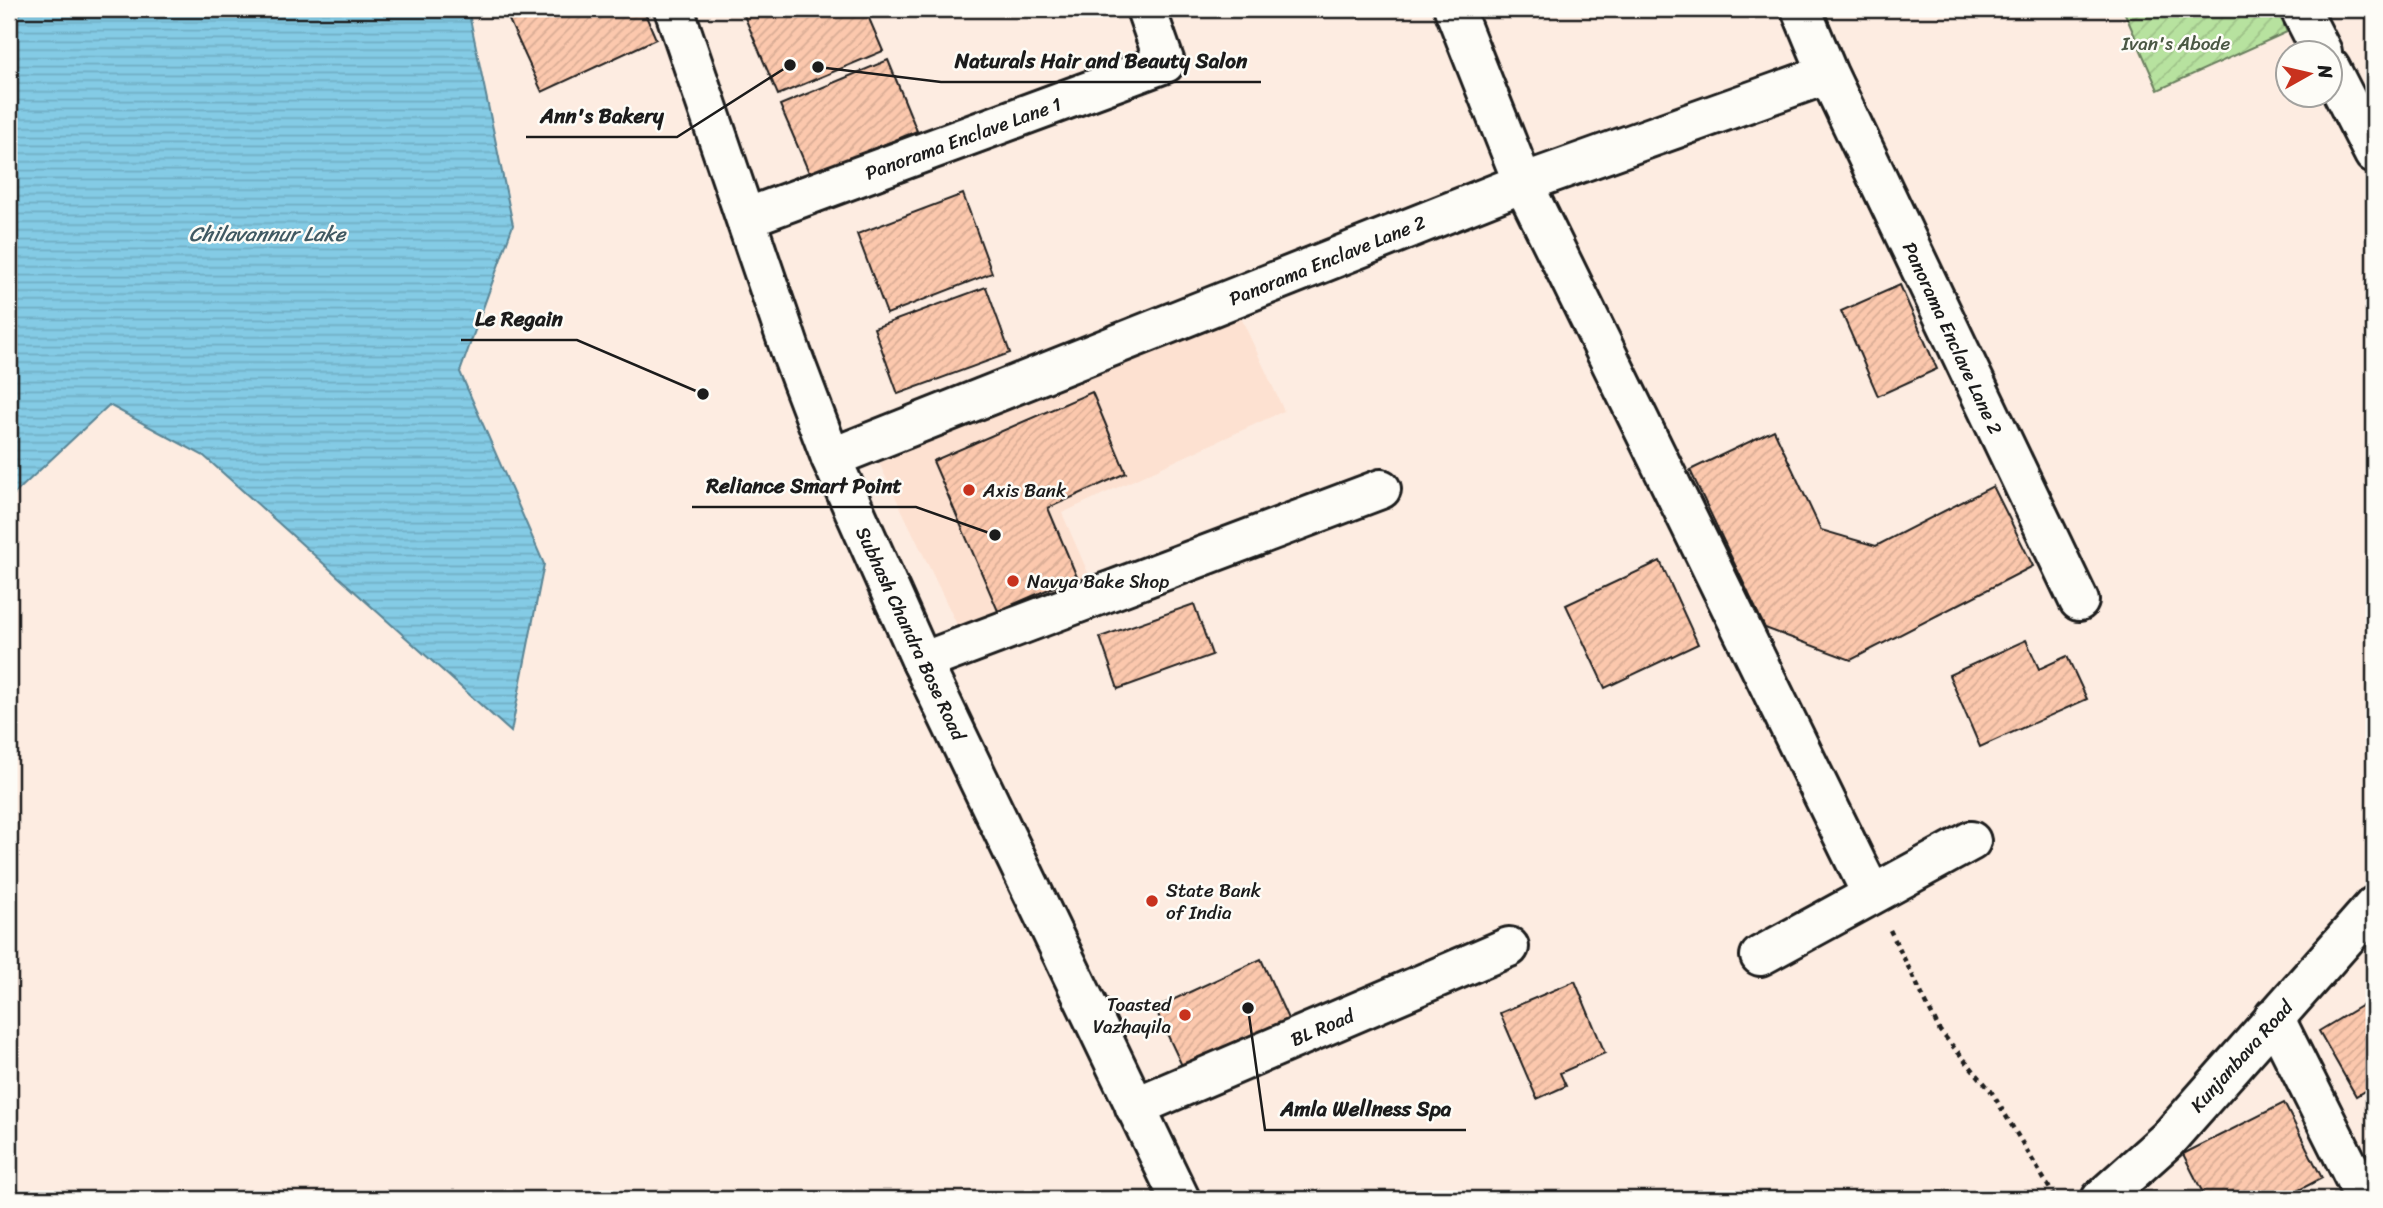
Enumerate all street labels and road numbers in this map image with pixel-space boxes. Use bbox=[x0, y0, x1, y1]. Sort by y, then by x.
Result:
street label: Panorama Enclave Lane 1 bbox=[860, 88, 1066, 189]
street label: Panorama Enclave Lane 2 bbox=[1224, 206, 1431, 315]
street label: Panorama Enclave Lane 2 bbox=[1893, 236, 2012, 440]
street label: Subhash Chandra Bose Road bbox=[846, 521, 976, 748]
street label: Kunjanbava Road bbox=[2182, 991, 2302, 1120]
street label: BL Road bbox=[1285, 999, 1361, 1056]

